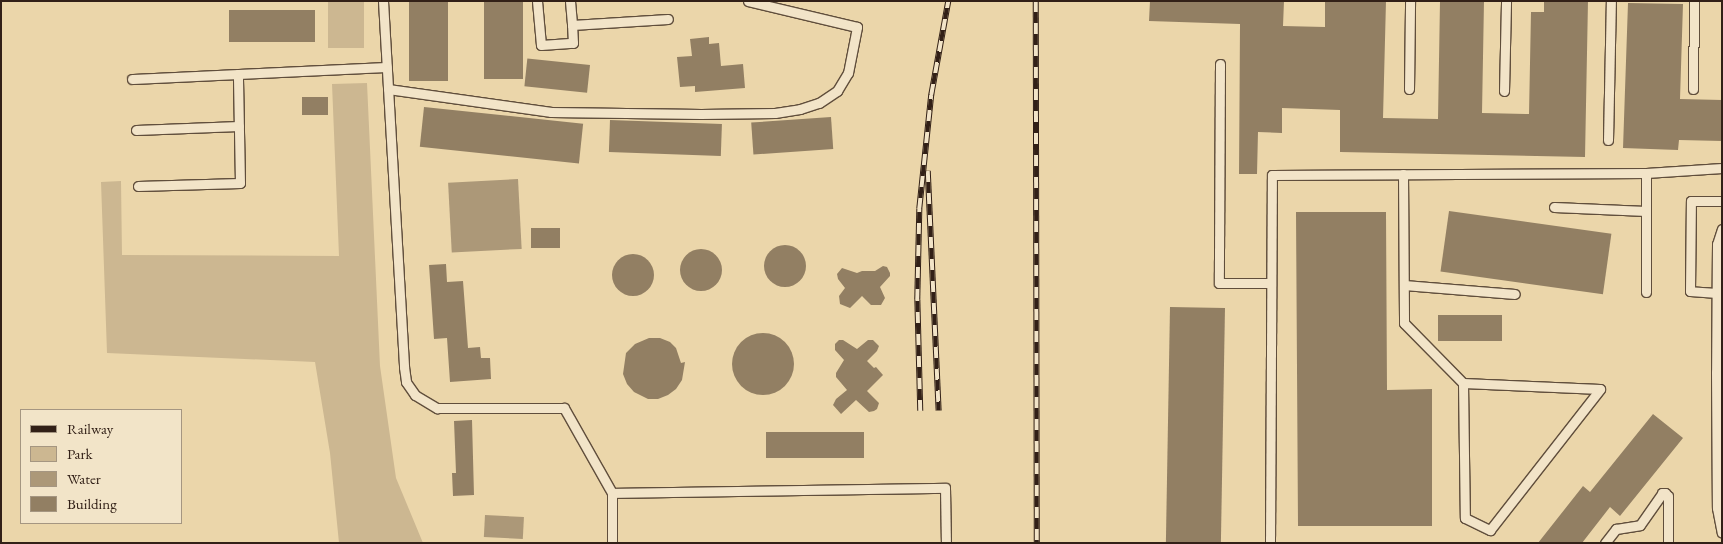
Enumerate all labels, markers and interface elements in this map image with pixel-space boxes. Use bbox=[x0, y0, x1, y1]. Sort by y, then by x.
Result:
legend bbox=[20, 409, 182, 524]
text: Railway bbox=[67, 419, 113, 438]
text: Park bbox=[67, 444, 93, 463]
text: Water bbox=[67, 469, 101, 488]
text: Building bbox=[67, 494, 117, 513]

